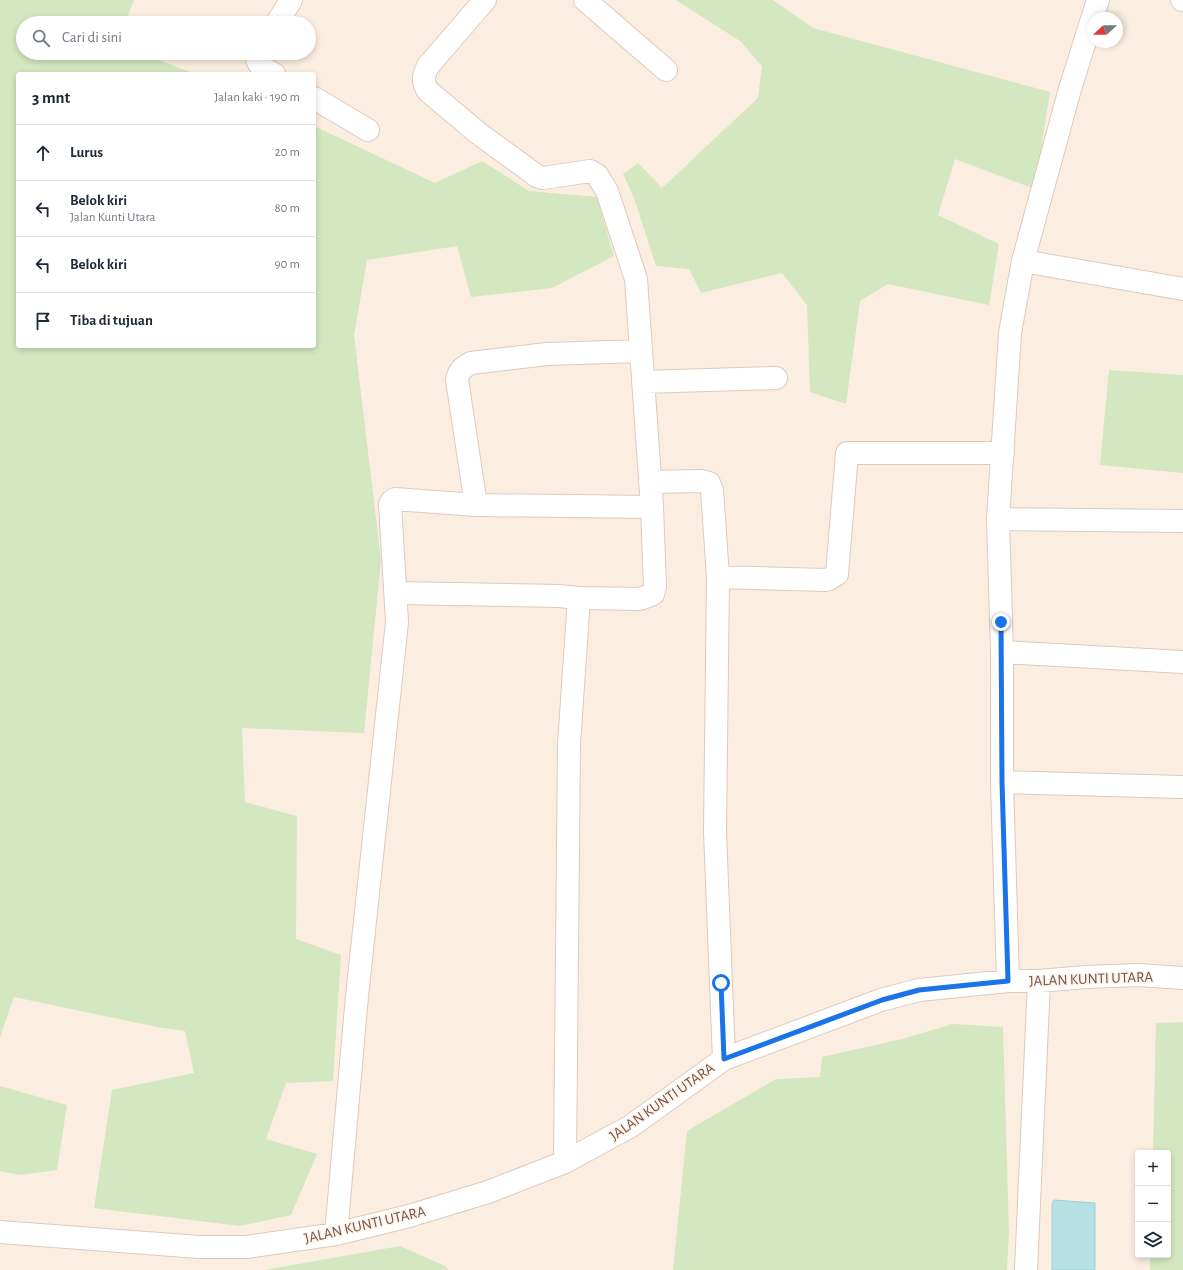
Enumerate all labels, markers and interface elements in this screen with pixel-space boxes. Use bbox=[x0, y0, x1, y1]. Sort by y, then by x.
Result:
north arrow bbox=[1087, 12, 1123, 48]
search box bbox=[16, 16, 316, 60]
icon: search bbox=[30, 27, 52, 49]
text: Cari di sini bbox=[62, 30, 122, 45]
text: 3 mnt bbox=[32, 89, 70, 106]
text: Jalan kaki · 190 m bbox=[214, 91, 300, 104]
icon: ahead bbox=[32, 142, 54, 164]
text: Lurus bbox=[70, 145, 103, 160]
text: 20 m bbox=[275, 146, 300, 159]
text: Belok kiri bbox=[70, 193, 127, 208]
icon: left bbox=[32, 198, 54, 220]
text: 80 m bbox=[274, 202, 300, 215]
text: Jalan Kunti Utara bbox=[70, 211, 156, 224]
icon: left bbox=[32, 254, 54, 276]
text: Belok kiri bbox=[70, 257, 127, 272]
text: 90 m bbox=[274, 258, 300, 271]
icon: arrive bbox=[32, 310, 54, 332]
text: Tiba di tujuan bbox=[70, 313, 153, 328]
route end bbox=[992, 613, 1010, 631]
street label: JALAN KUNTI UTARA bbox=[1029, 969, 1154, 989]
route start bbox=[712, 974, 730, 992]
street label: JALAN KUNTI UTARA bbox=[607, 1060, 717, 1144]
map controls bbox=[1135, 1150, 1171, 1258]
button: + bbox=[1135, 1150, 1171, 1186]
button: − bbox=[1135, 1186, 1171, 1222]
street label: JALAN KUNTI UTARA bbox=[303, 1204, 427, 1246]
button: layers bbox=[1135, 1222, 1171, 1258]

